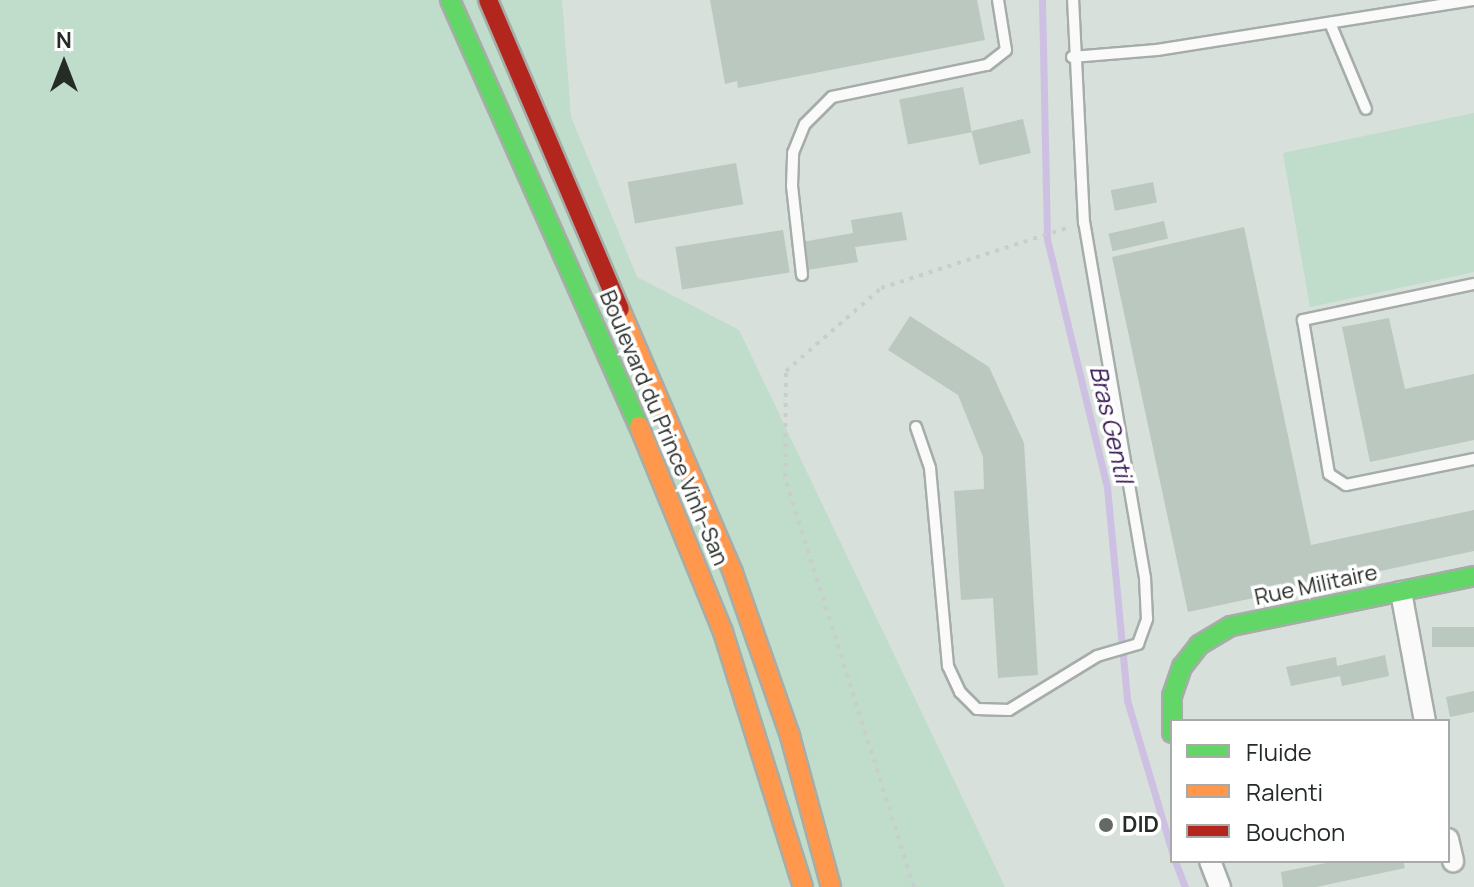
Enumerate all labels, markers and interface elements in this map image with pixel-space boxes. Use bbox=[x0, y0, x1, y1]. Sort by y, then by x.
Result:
north arrow bbox=[24, 24, 104, 104]
text: N bbox=[56, 25, 72, 55]
street label: Boulevard du Prince Vinh-San bbox=[594, 287, 734, 569]
water label: Bras Gentil bbox=[1085, 363, 1139, 485]
street label: Rue Militaire bbox=[1252, 559, 1380, 611]
legend bbox=[1170, 719, 1450, 863]
text: Fluide bbox=[1246, 735, 1312, 768]
text: Ralenti bbox=[1246, 775, 1323, 808]
place label: DID bbox=[1122, 812, 1159, 838]
text: Bouchon bbox=[1246, 815, 1345, 848]
marker: DID bbox=[1097, 816, 1115, 834]

